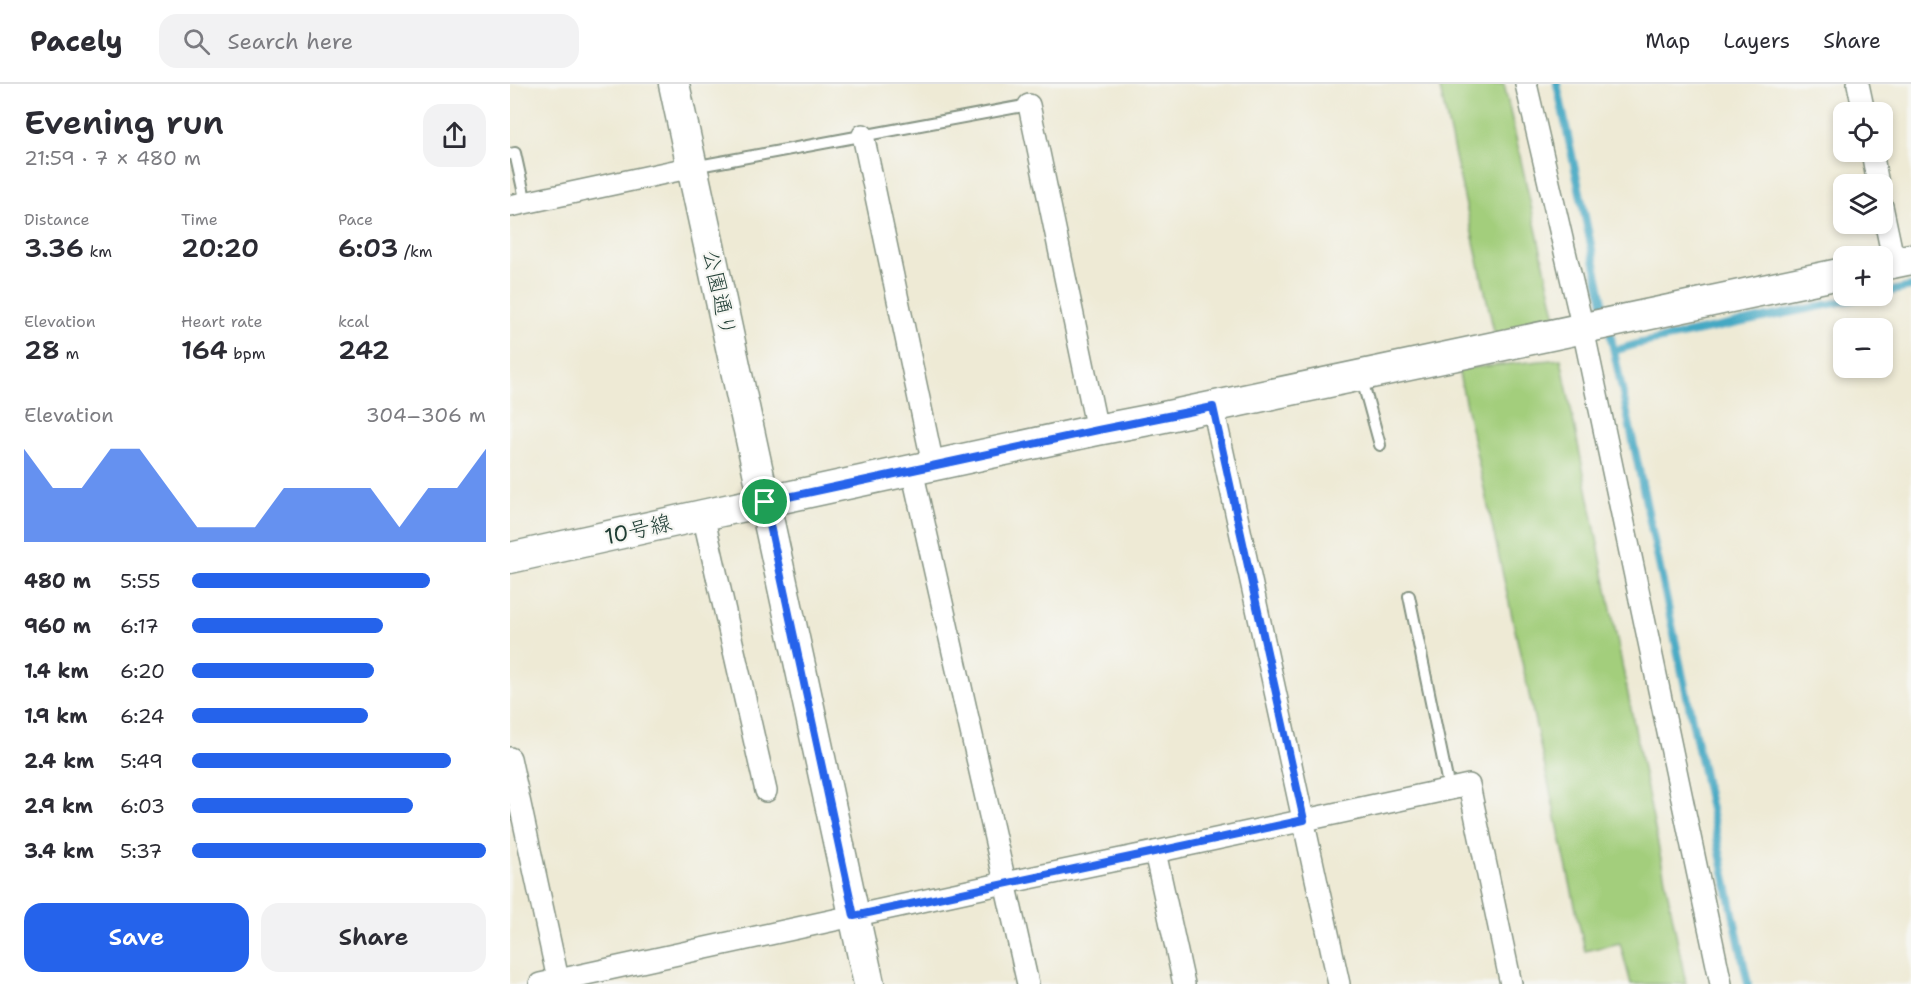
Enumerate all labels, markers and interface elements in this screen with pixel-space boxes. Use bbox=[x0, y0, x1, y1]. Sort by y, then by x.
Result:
search box bbox=[159, 14, 579, 68]
text: Pacely bbox=[30, 22, 123, 60]
icon: search bbox=[180, 25, 213, 58]
text: Search here bbox=[228, 27, 353, 56]
text: Map bbox=[1645, 27, 1690, 55]
text: Layers bbox=[1723, 27, 1790, 55]
text: Share bbox=[1823, 27, 1881, 55]
text: Evening run bbox=[24, 100, 224, 145]
map controls bbox=[1833, 102, 1893, 378]
button: locate bbox=[1833, 102, 1893, 162]
button: share bbox=[423, 104, 486, 167]
text: 21:59 · 7 × 480 m bbox=[24, 145, 201, 171]
button: layers bbox=[1833, 174, 1893, 234]
text: Distance bbox=[24, 209, 90, 230]
text: Time bbox=[181, 209, 218, 230]
text: Pace bbox=[338, 209, 373, 230]
text: 3.36 bbox=[24, 230, 84, 265]
text: 20:20 bbox=[181, 230, 259, 265]
text: 6:03 bbox=[338, 230, 398, 265]
text: km bbox=[84, 241, 112, 262]
text: /km bbox=[398, 241, 433, 262]
button: + bbox=[1833, 246, 1893, 306]
street label: 公園通り bbox=[696, 247, 743, 339]
text: Elevation bbox=[24, 311, 96, 332]
text: Heart rate bbox=[181, 311, 263, 332]
text: kcal bbox=[338, 311, 369, 332]
button: − bbox=[1833, 318, 1893, 378]
text: 28 bbox=[24, 332, 60, 367]
text: 164 bbox=[181, 332, 228, 367]
text: 242 bbox=[338, 332, 390, 367]
text: m bbox=[60, 343, 79, 364]
text: bpm bbox=[228, 343, 265, 364]
text: Elevation bbox=[24, 402, 114, 428]
text: 304–306 m bbox=[366, 402, 486, 428]
pin bbox=[739, 476, 790, 527]
icon: arrive bbox=[748, 485, 781, 518]
street label: 10号線 bbox=[602, 508, 675, 551]
text: 480 m bbox=[24, 568, 91, 594]
text: 5:55 bbox=[120, 568, 160, 594]
text: 960 m bbox=[24, 613, 91, 639]
text: 6:17 bbox=[120, 613, 159, 639]
text: 1.4 km bbox=[24, 658, 89, 684]
text: 6:20 bbox=[120, 658, 165, 684]
text: 1.9 km bbox=[24, 703, 87, 729]
text: 6:24 bbox=[120, 703, 164, 729]
text: 2.4 km bbox=[24, 748, 94, 774]
text: 5:49 bbox=[120, 748, 163, 774]
text: 2.9 km bbox=[24, 793, 93, 819]
text: 6:03 bbox=[120, 793, 165, 819]
text: 3.4 km bbox=[24, 838, 94, 864]
text: 5:37 bbox=[120, 838, 162, 864]
button: Save bbox=[24, 903, 249, 972]
button: Share bbox=[261, 903, 486, 972]

